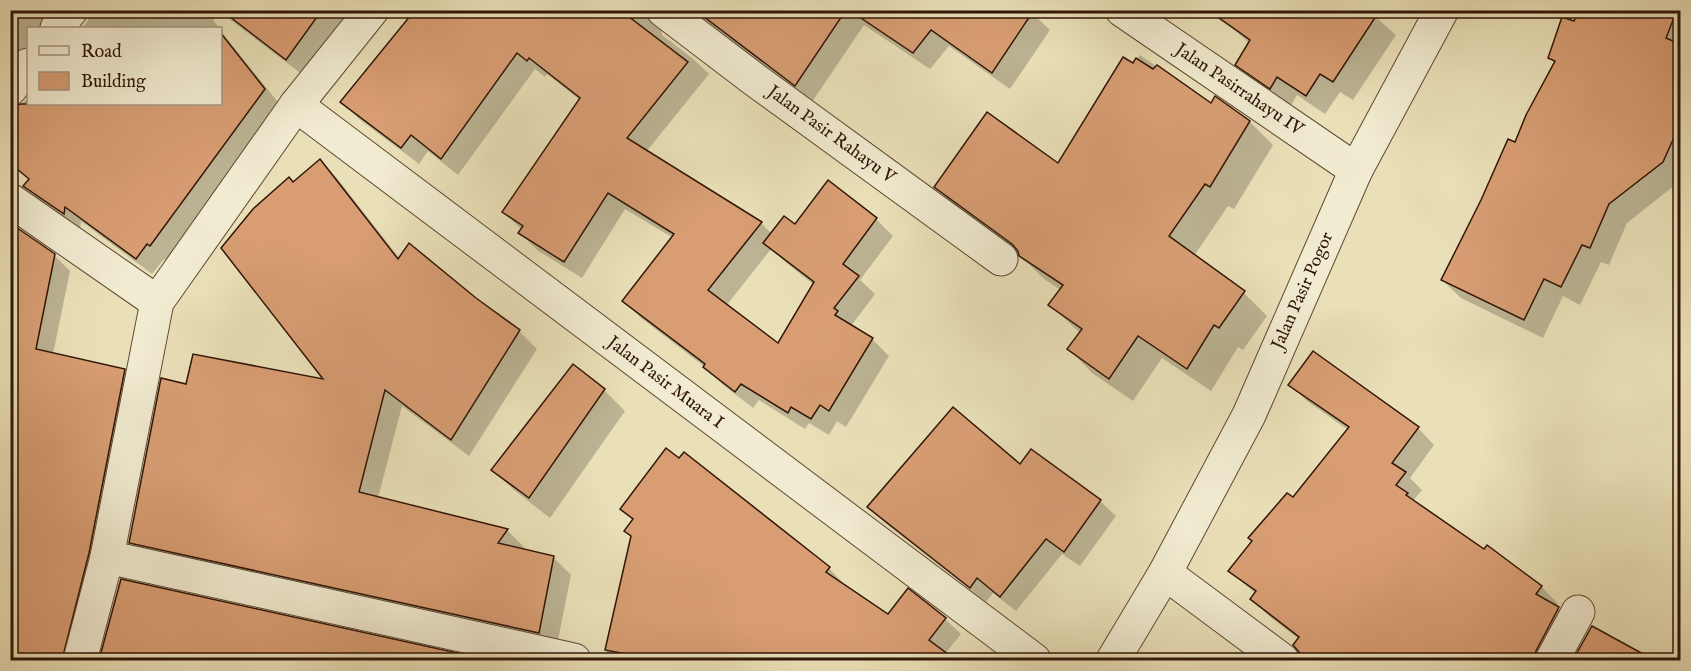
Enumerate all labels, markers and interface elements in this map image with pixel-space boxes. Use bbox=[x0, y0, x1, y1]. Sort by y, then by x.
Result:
legend bbox=[27, 27, 222, 105]
street label: Jalan Pasirrahayu IV bbox=[1169, 37, 1309, 142]
text: Road bbox=[81, 41, 122, 64]
text: Building bbox=[81, 71, 146, 94]
street label: Jalan Pasir Rahayu V bbox=[761, 80, 901, 190]
street label: Jalan Pasir Pogor bbox=[1266, 228, 1339, 355]
street label: Jalan Pasir Muara I bbox=[600, 330, 728, 435]

